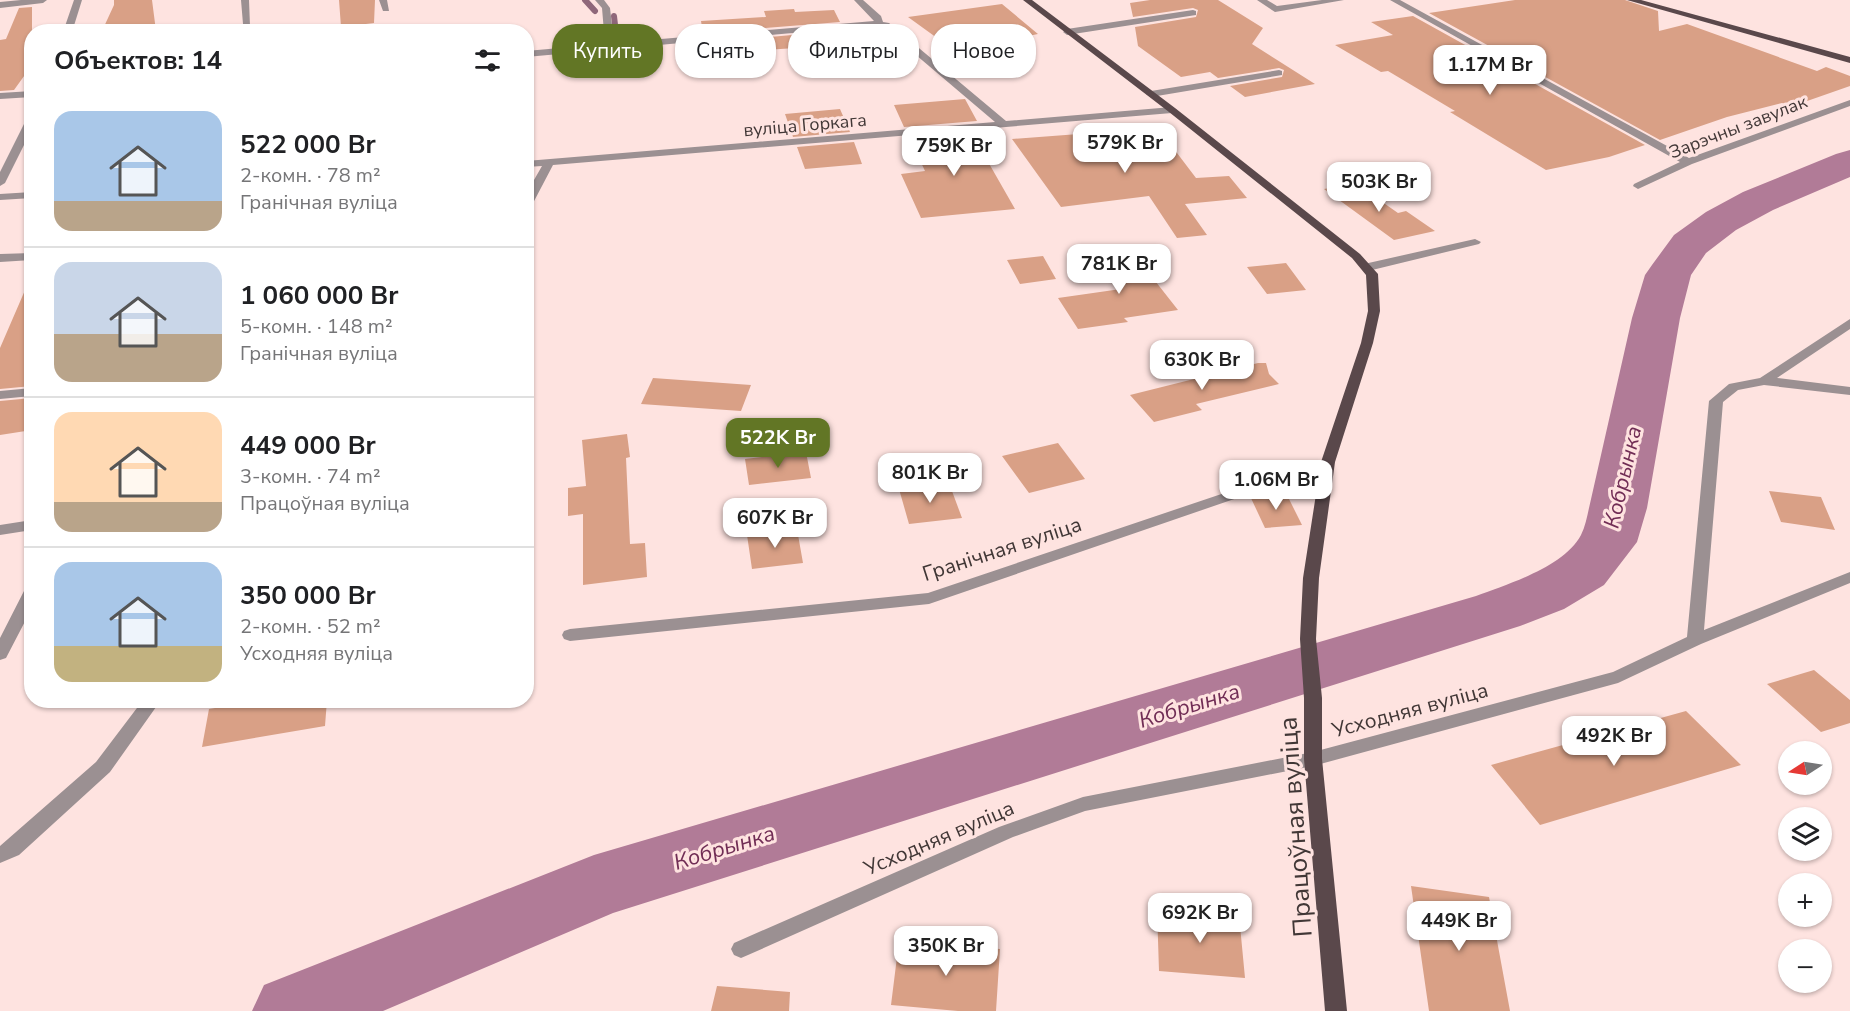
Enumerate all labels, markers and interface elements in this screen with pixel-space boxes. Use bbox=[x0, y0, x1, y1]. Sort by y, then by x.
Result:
chip: Купить bbox=[552, 24, 663, 78]
chip: Снять bbox=[675, 24, 776, 78]
chip: Фильтры bbox=[788, 24, 919, 78]
chip: Новое bbox=[931, 24, 1036, 78]
text: Объектов: 14 bbox=[54, 43, 222, 78]
icon: filters bbox=[471, 44, 504, 77]
pin: 1.17M Br bbox=[1428, 45, 1552, 96]
text: 1.17M Br bbox=[1447, 51, 1533, 78]
street label: Зарэчны завулак bbox=[1666, 89, 1811, 164]
street label: вуліца Горкага bbox=[742, 108, 868, 142]
pin: 579K Br bbox=[1070, 123, 1180, 174]
pin: 759K Br bbox=[899, 126, 1009, 177]
text: 522 000 Br bbox=[240, 127, 376, 162]
text: 579K Br bbox=[1087, 129, 1163, 156]
text: 759K Br bbox=[916, 132, 992, 159]
icon: home bbox=[102, 135, 174, 207]
text: 2-комн. · 78 m² bbox=[240, 162, 381, 189]
pin: 503K Br bbox=[1324, 162, 1434, 213]
text: 503K Br bbox=[1341, 168, 1417, 195]
text: Гранічная вуліца bbox=[240, 189, 398, 216]
pin: 781K Br bbox=[1064, 244, 1174, 295]
text: 781K Br bbox=[1081, 250, 1157, 277]
text: 1 060 000 Br bbox=[240, 278, 398, 313]
icon: home bbox=[102, 286, 174, 358]
text: 5-комн. · 148 m² bbox=[240, 313, 393, 340]
text: Гранічная вуліца bbox=[240, 340, 398, 367]
pin: 630K Br bbox=[1147, 340, 1257, 391]
text: 630K Br bbox=[1164, 346, 1240, 373]
pin: 522K Br bbox=[723, 418, 833, 469]
water label: Кобрынка bbox=[1597, 423, 1649, 531]
text: 522K Br bbox=[740, 424, 816, 451]
text: 449 000 Br bbox=[240, 428, 376, 463]
icon: home bbox=[102, 436, 174, 508]
pin: 801K Br bbox=[875, 453, 985, 504]
text: 801K Br bbox=[892, 459, 968, 486]
pin: 1.06M Br bbox=[1214, 460, 1338, 511]
text: 3-комн. · 74 m² bbox=[240, 463, 381, 490]
text: 1.06M Br bbox=[1233, 466, 1319, 493]
text: Працоўная вуліца bbox=[240, 490, 410, 517]
pin: 607K Br bbox=[720, 498, 830, 549]
text: 607K Br bbox=[737, 504, 813, 531]
street label: Гранічная вуліца bbox=[919, 510, 1085, 588]
text: 350 000 Br bbox=[240, 578, 376, 613]
icon: home bbox=[102, 586, 174, 658]
text: 2-комн. · 52 m² bbox=[240, 613, 381, 640]
text: Усходняя вуліца bbox=[240, 640, 393, 667]
water label: Кобрынка bbox=[1135, 676, 1244, 736]
street label: Усходняя вуліца bbox=[1328, 676, 1491, 745]
street label: Працоўная вуліца bbox=[1270, 716, 1321, 938]
pin: 492K Br bbox=[1559, 716, 1669, 767]
text: 492K Br bbox=[1576, 722, 1652, 749]
north arrow bbox=[1778, 741, 1832, 795]
map controls bbox=[1778, 741, 1832, 993]
street label: Усходняя вуліца bbox=[859, 794, 1018, 883]
button: layers bbox=[1778, 807, 1832, 861]
water label: Кобрынка bbox=[670, 818, 779, 878]
button: + bbox=[1778, 873, 1832, 927]
pin: 692K Br bbox=[1145, 893, 1255, 944]
text: 692K Br bbox=[1162, 899, 1238, 926]
pin: 449K Br bbox=[1404, 901, 1514, 952]
text: 449K Br bbox=[1421, 907, 1497, 934]
pin: 350K Br bbox=[891, 926, 1001, 977]
text: 350K Br bbox=[908, 932, 984, 959]
button: − bbox=[1778, 939, 1832, 993]

